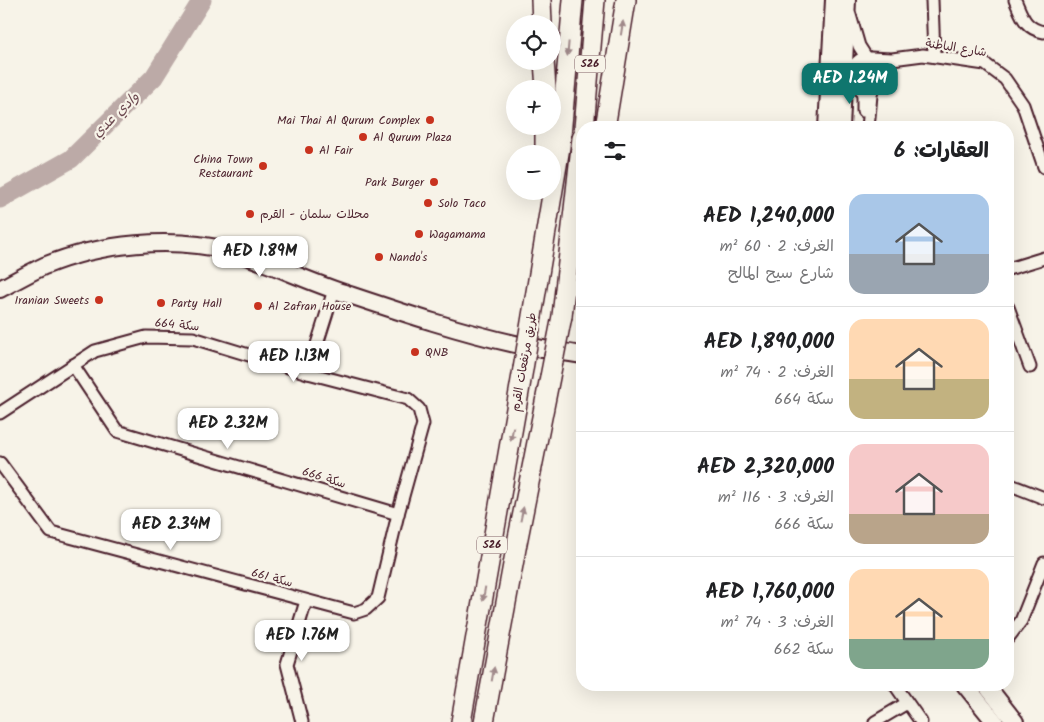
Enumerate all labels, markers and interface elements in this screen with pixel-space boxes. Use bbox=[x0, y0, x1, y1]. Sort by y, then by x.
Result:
map controls bbox=[506, 15, 561, 200]
button: locate bbox=[506, 15, 561, 70]
one-way arrow bbox=[618, 19, 626, 35]
street label: شارع الباطنة bbox=[924, 34, 988, 62]
one-way arrow bbox=[564, 41, 572, 57]
road number: S26 bbox=[575, 56, 605, 72]
pin: AED 1.24M bbox=[793, 62, 907, 105]
text: AED 1.24M bbox=[813, 66, 887, 91]
button: + bbox=[506, 80, 561, 135]
water label: وادي عدي bbox=[87, 87, 145, 143]
place label: Mai Thai Al Qurum Complex bbox=[277, 111, 421, 130]
marker: Mai Thai Al Qurum Complex bbox=[424, 114, 436, 126]
place label: Al Qurum Plaza bbox=[373, 128, 452, 147]
marker: Al Qurum Plaza bbox=[357, 131, 369, 143]
text: العقارات: 6 bbox=[894, 135, 989, 168]
icon: filters bbox=[601, 137, 629, 165]
place label: Al Fair bbox=[319, 141, 354, 160]
marker: Al Fair bbox=[303, 144, 315, 156]
button: − bbox=[506, 145, 561, 200]
place label: China Town Restaurant bbox=[193, 150, 253, 183]
marker: China Town Restaurant bbox=[257, 160, 269, 172]
place label: Park Burger bbox=[365, 173, 425, 192]
marker: Park Burger bbox=[428, 176, 440, 188]
place label: Solo Taco bbox=[438, 194, 486, 213]
marker: Solo Taco bbox=[422, 197, 434, 209]
text: AED 1,240,000 bbox=[703, 200, 834, 233]
place label: محلات سلمان - القرم bbox=[260, 205, 369, 224]
marker: محلات سلمان - القرم bbox=[244, 208, 256, 220]
icon: home bbox=[889, 214, 949, 274]
place label: Wagamama bbox=[429, 225, 486, 244]
marker: Wagamama bbox=[413, 228, 425, 240]
text: الغرف: 2 · 60 m² bbox=[720, 234, 834, 259]
pin: AED 1.89M bbox=[203, 236, 317, 278]
text: AED 1.89M bbox=[223, 239, 297, 264]
place label: Nando's bbox=[389, 248, 427, 267]
marker: Nando's bbox=[373, 251, 385, 263]
text: شارع سيح المالح bbox=[728, 261, 834, 286]
place label: Iranian Sweets bbox=[15, 291, 89, 310]
marker: Iranian Sweets bbox=[93, 294, 105, 306]
place label: Party Hall bbox=[171, 294, 222, 313]
marker: Party Hall bbox=[155, 297, 167, 309]
place label: Al Zafran House bbox=[268, 297, 352, 316]
marker: Al Zafran House bbox=[252, 300, 264, 312]
street label: طريق مرتفعات القرم bbox=[506, 311, 542, 413]
street label: سكة 664 bbox=[154, 314, 200, 336]
text: AED 1,890,000 bbox=[704, 326, 834, 359]
icon: home bbox=[889, 339, 949, 399]
pin: AED 1.13M bbox=[237, 340, 351, 383]
place label: QNB bbox=[425, 343, 448, 362]
text: AED 1.13M bbox=[259, 344, 329, 369]
marker: QNB bbox=[409, 346, 421, 358]
text: الغرف: 2 · 74 m² bbox=[721, 360, 834, 385]
text: سكة 664 bbox=[774, 387, 834, 412]
pin: AED 2.32M bbox=[171, 408, 285, 450]
text: AED 2.32M bbox=[188, 411, 268, 436]
one-way arrow bbox=[507, 426, 515, 442]
text: AED 2,320,000 bbox=[697, 451, 834, 484]
street label: سكة 666 bbox=[300, 462, 348, 494]
icon: home bbox=[889, 464, 949, 524]
text: الغرف: 3 · 116 m² bbox=[718, 485, 834, 510]
one-way arrow bbox=[519, 506, 527, 522]
pin: AED 2.34M bbox=[114, 508, 228, 551]
text: AED 2.34M bbox=[132, 512, 210, 537]
text: سكة 666 bbox=[774, 512, 834, 537]
road number: S26 bbox=[477, 536, 507, 554]
street label: سكة 661 bbox=[249, 563, 295, 593]
text: AED 1,760,000 bbox=[705, 576, 834, 609]
one-way arrow bbox=[479, 586, 487, 602]
icon: home bbox=[889, 589, 949, 649]
text: الغرف: 3 · 74 m² bbox=[721, 610, 834, 635]
pin: AED 1.76M bbox=[245, 620, 359, 662]
text: AED 1.76M bbox=[266, 623, 338, 648]
text: سكة 662 bbox=[774, 637, 834, 662]
one-way arrow bbox=[489, 666, 497, 682]

